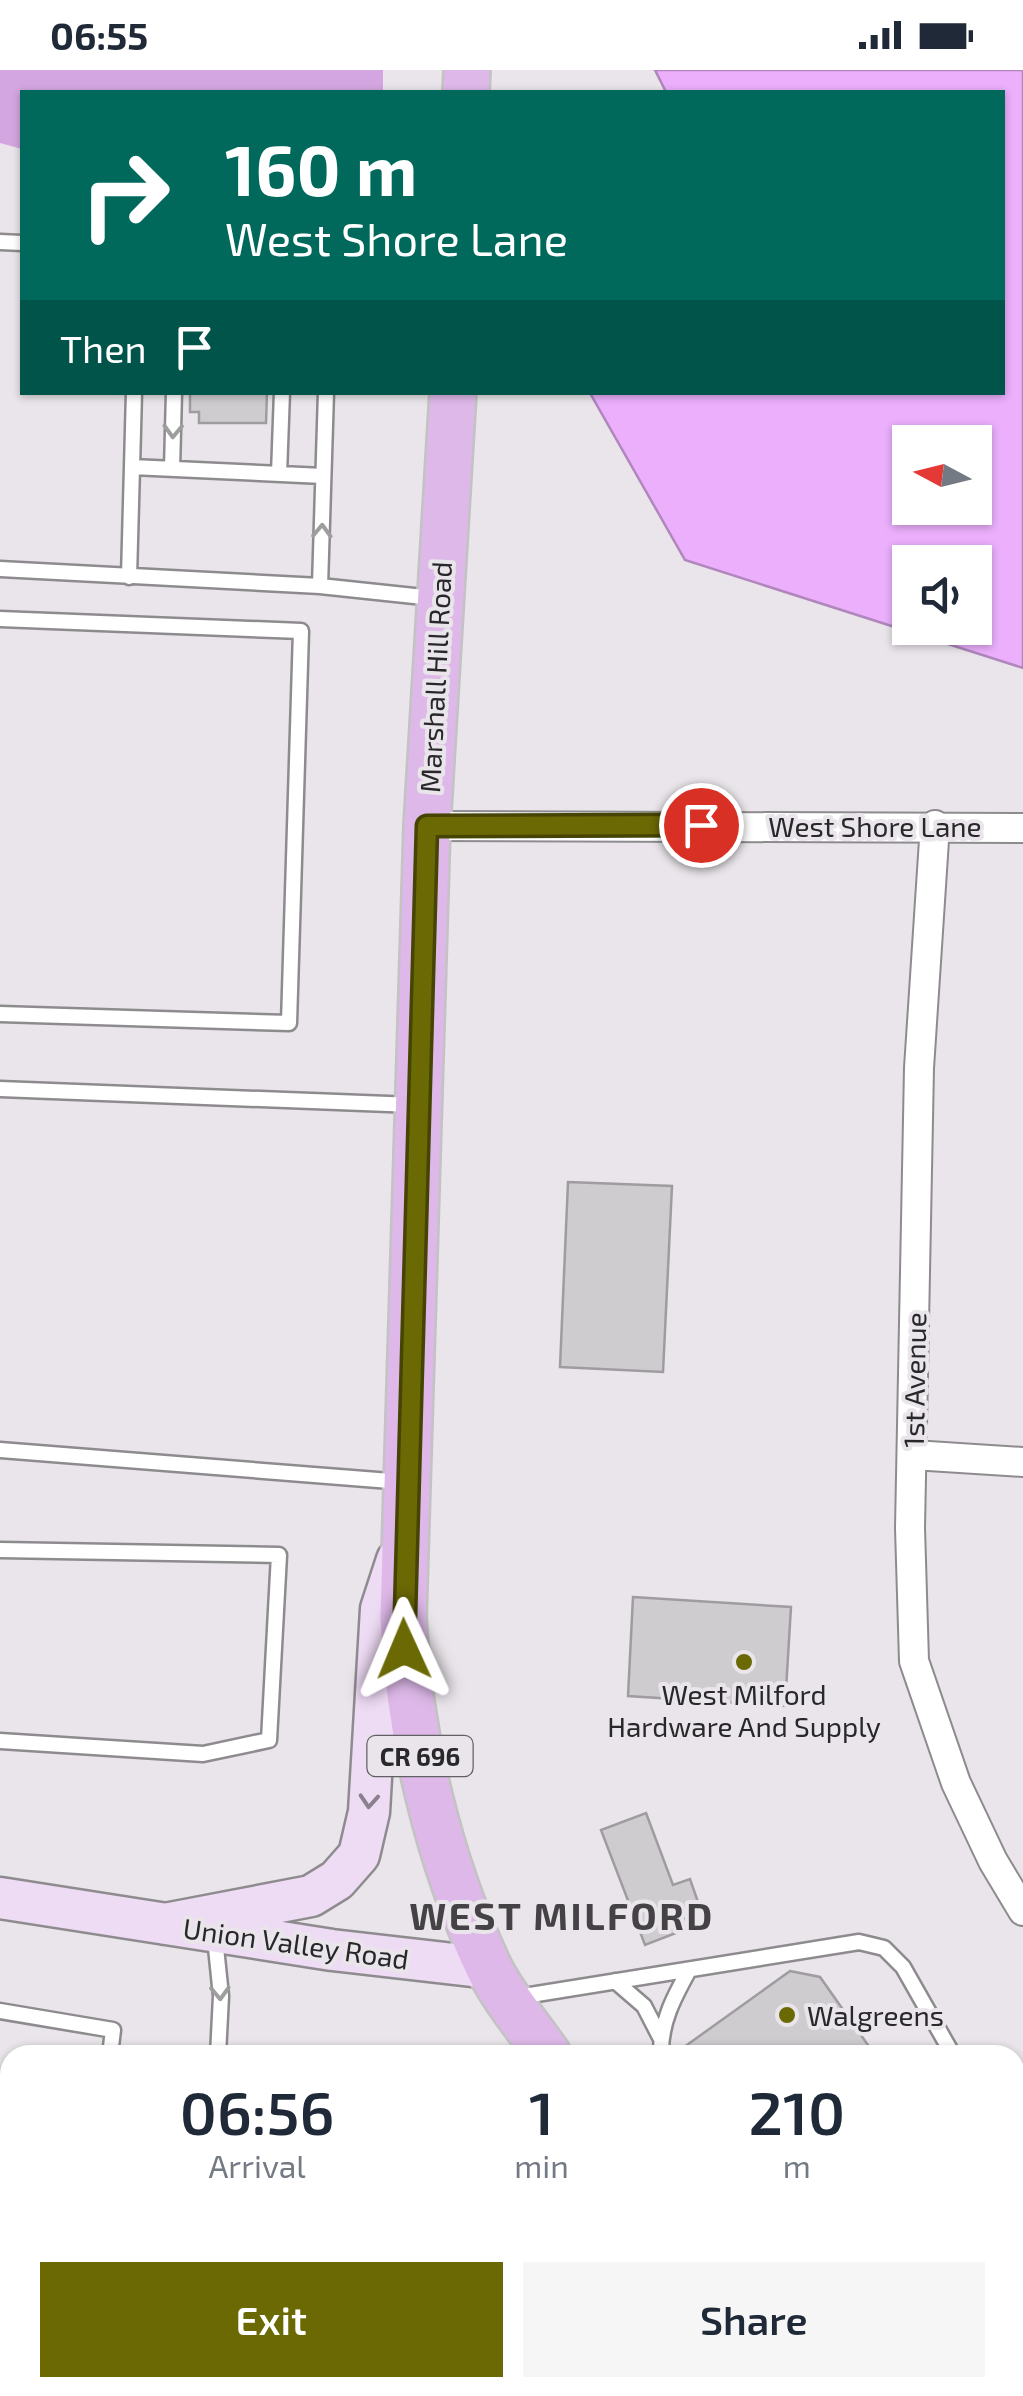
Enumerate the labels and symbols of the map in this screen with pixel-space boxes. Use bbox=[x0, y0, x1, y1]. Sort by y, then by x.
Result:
one-way arrow bbox=[163, 423, 184, 439]
north arrow bbox=[892, 425, 992, 525]
one-way arrow bbox=[311, 523, 332, 539]
street label: Marshall Hill Road bbox=[412, 561, 458, 793]
pin bbox=[659, 783, 744, 868]
street label: West Shore Lane bbox=[768, 809, 982, 843]
street label: 1st Avenue bbox=[896, 1312, 932, 1448]
position arrow bbox=[352, 1597, 456, 1701]
marker: West Milford Hardware And Supply bbox=[733, 1651, 755, 1673]
place label: West Milford Hardware And Supply bbox=[607, 1677, 881, 1743]
road number: CR 696 bbox=[368, 1736, 472, 1776]
one-way arrow bbox=[358, 1793, 380, 1809]
district label: WEST MILFORD bbox=[409, 1892, 715, 1938]
street label: Union Valley Road bbox=[181, 1910, 411, 1976]
one-way arrow bbox=[209, 1985, 230, 2001]
place label: Walgreens bbox=[807, 1998, 944, 2032]
marker: Walgreens bbox=[776, 2004, 798, 2026]

